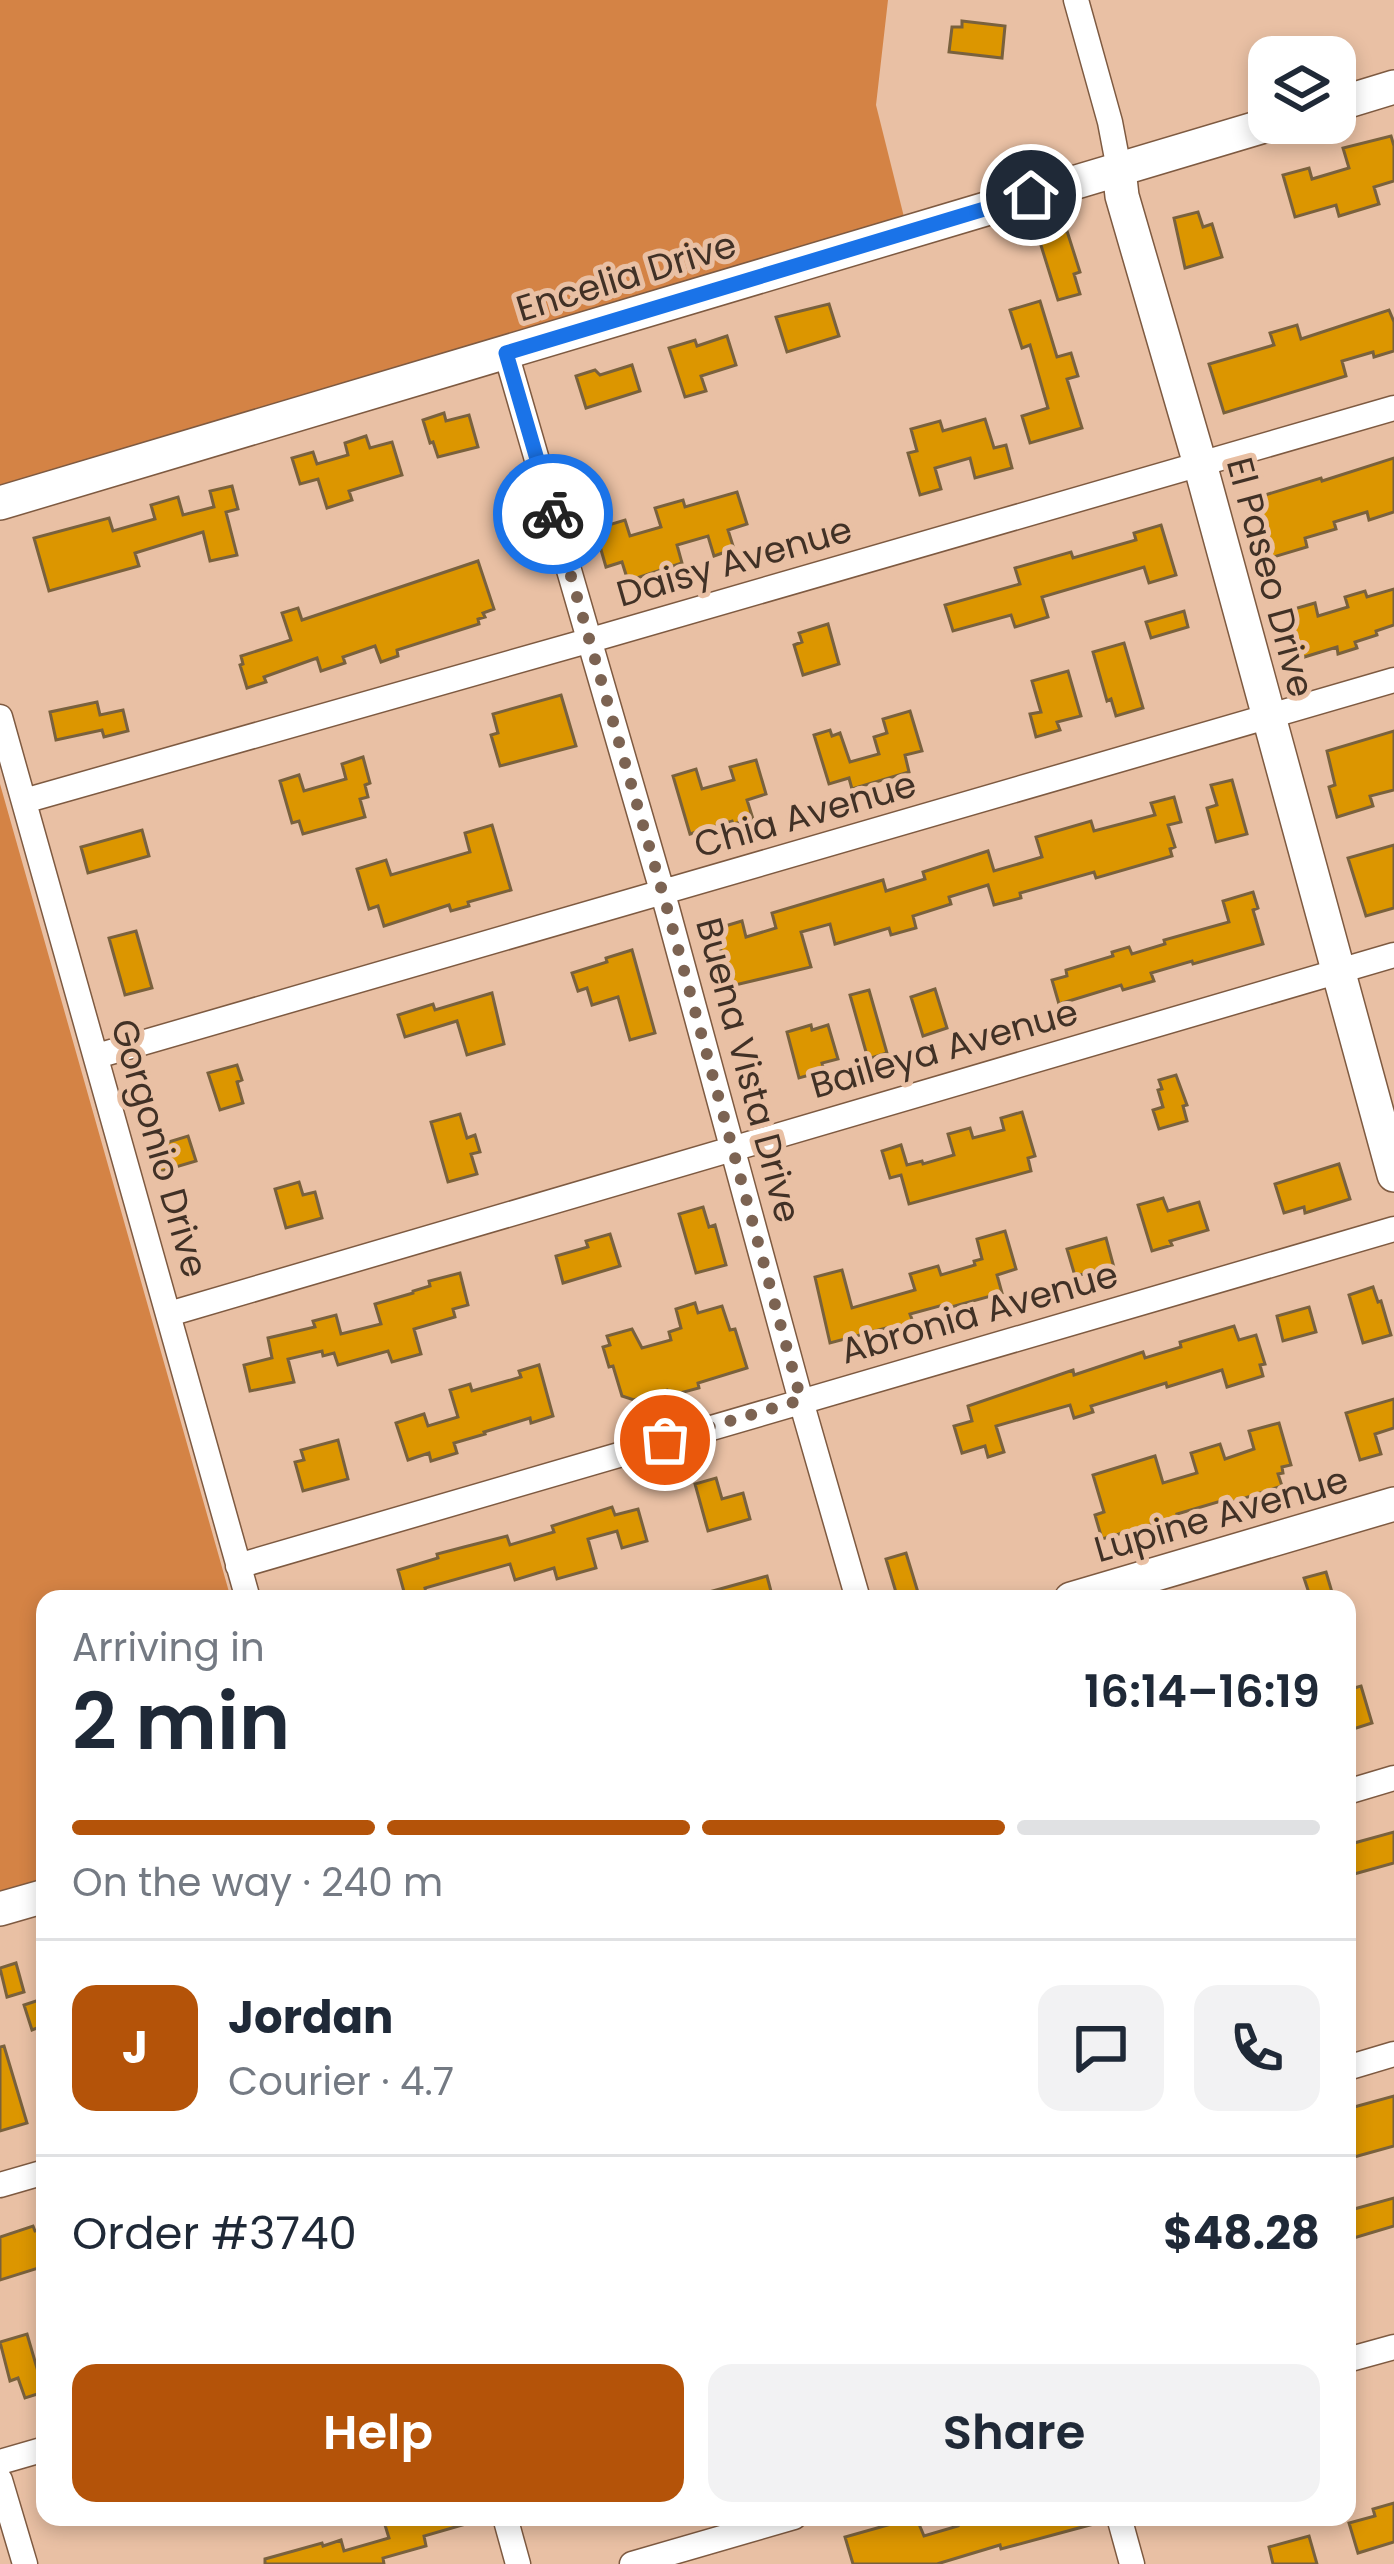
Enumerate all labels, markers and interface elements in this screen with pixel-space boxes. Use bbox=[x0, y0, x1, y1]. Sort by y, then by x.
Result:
map controls bbox=[1248, 36, 1356, 144]
button: layers bbox=[1248, 36, 1356, 144]
pin bbox=[980, 144, 1082, 246]
icon: home bbox=[998, 162, 1064, 228]
street label: Encelia Drive bbox=[510, 219, 742, 334]
street label: El Paseo Drive bbox=[1214, 452, 1327, 703]
courier bbox=[493, 454, 613, 574]
icon: bike bbox=[520, 481, 586, 547]
street label: Daisy Avenue bbox=[611, 504, 858, 619]
street label: Chia Avenue bbox=[688, 758, 922, 871]
street label: Buena Vista Drive bbox=[683, 912, 814, 1228]
street label: Baileya Avenue bbox=[805, 986, 1084, 1111]
street label: Gorgonio Drive bbox=[98, 1013, 221, 1283]
street label: Abronia Avenue bbox=[835, 1249, 1124, 1376]
pin bbox=[614, 1389, 716, 1491]
icon: bag bbox=[632, 1407, 698, 1473]
street label: Lupine Avenue bbox=[1088, 1454, 1354, 1575]
text: Arriving in bbox=[72, 1620, 265, 1675]
text: 16:14–16:19 bbox=[1084, 1660, 1320, 1723]
text: 2 min bbox=[72, 1667, 290, 1776]
text: On the way · 240 m bbox=[72, 1855, 443, 1910]
button: chat bbox=[1038, 1985, 1164, 2111]
button: phone bbox=[1194, 1985, 1320, 2111]
text: Jordan bbox=[228, 1986, 393, 2049]
text: J bbox=[122, 2016, 148, 2079]
text: Courier · 4.7 bbox=[228, 2054, 454, 2109]
text: Order #3740 bbox=[72, 2202, 357, 2265]
text: $48.28 bbox=[1163, 2202, 1320, 2265]
button: Help bbox=[72, 2364, 684, 2502]
button: Share bbox=[708, 2364, 1320, 2502]

